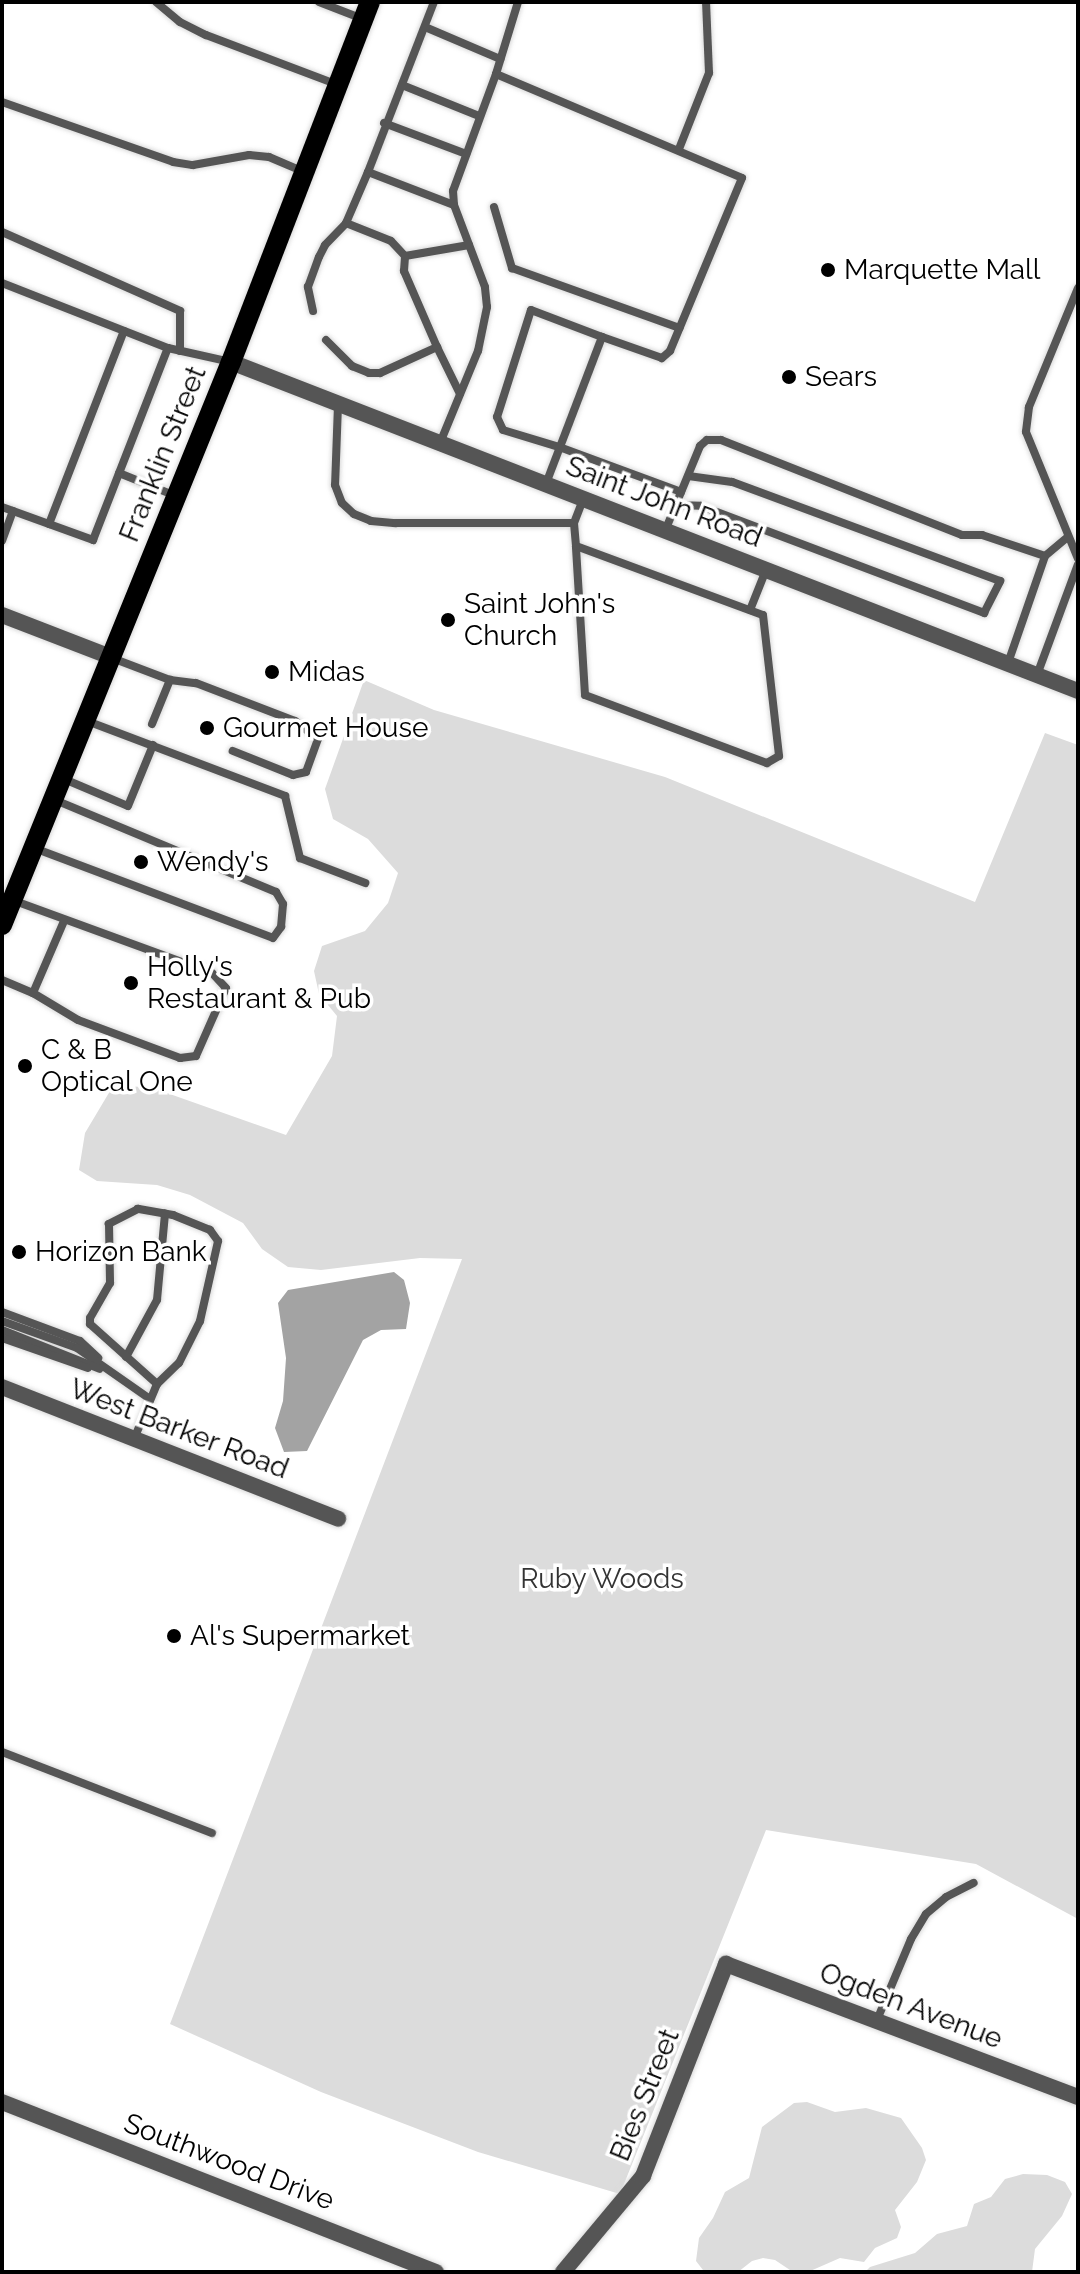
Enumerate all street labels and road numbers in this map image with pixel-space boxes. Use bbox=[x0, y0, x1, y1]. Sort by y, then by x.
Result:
street label: Franklin Street bbox=[113, 361, 213, 547]
street label: Saint John Road bbox=[561, 449, 767, 555]
street label: West Barker Road bbox=[65, 1372, 293, 1486]
street label: Ogden Avenue bbox=[814, 1956, 1008, 2056]
street label: Bies Street bbox=[603, 2024, 687, 2166]
street label: Southwood Drive bbox=[119, 2106, 339, 2218]

